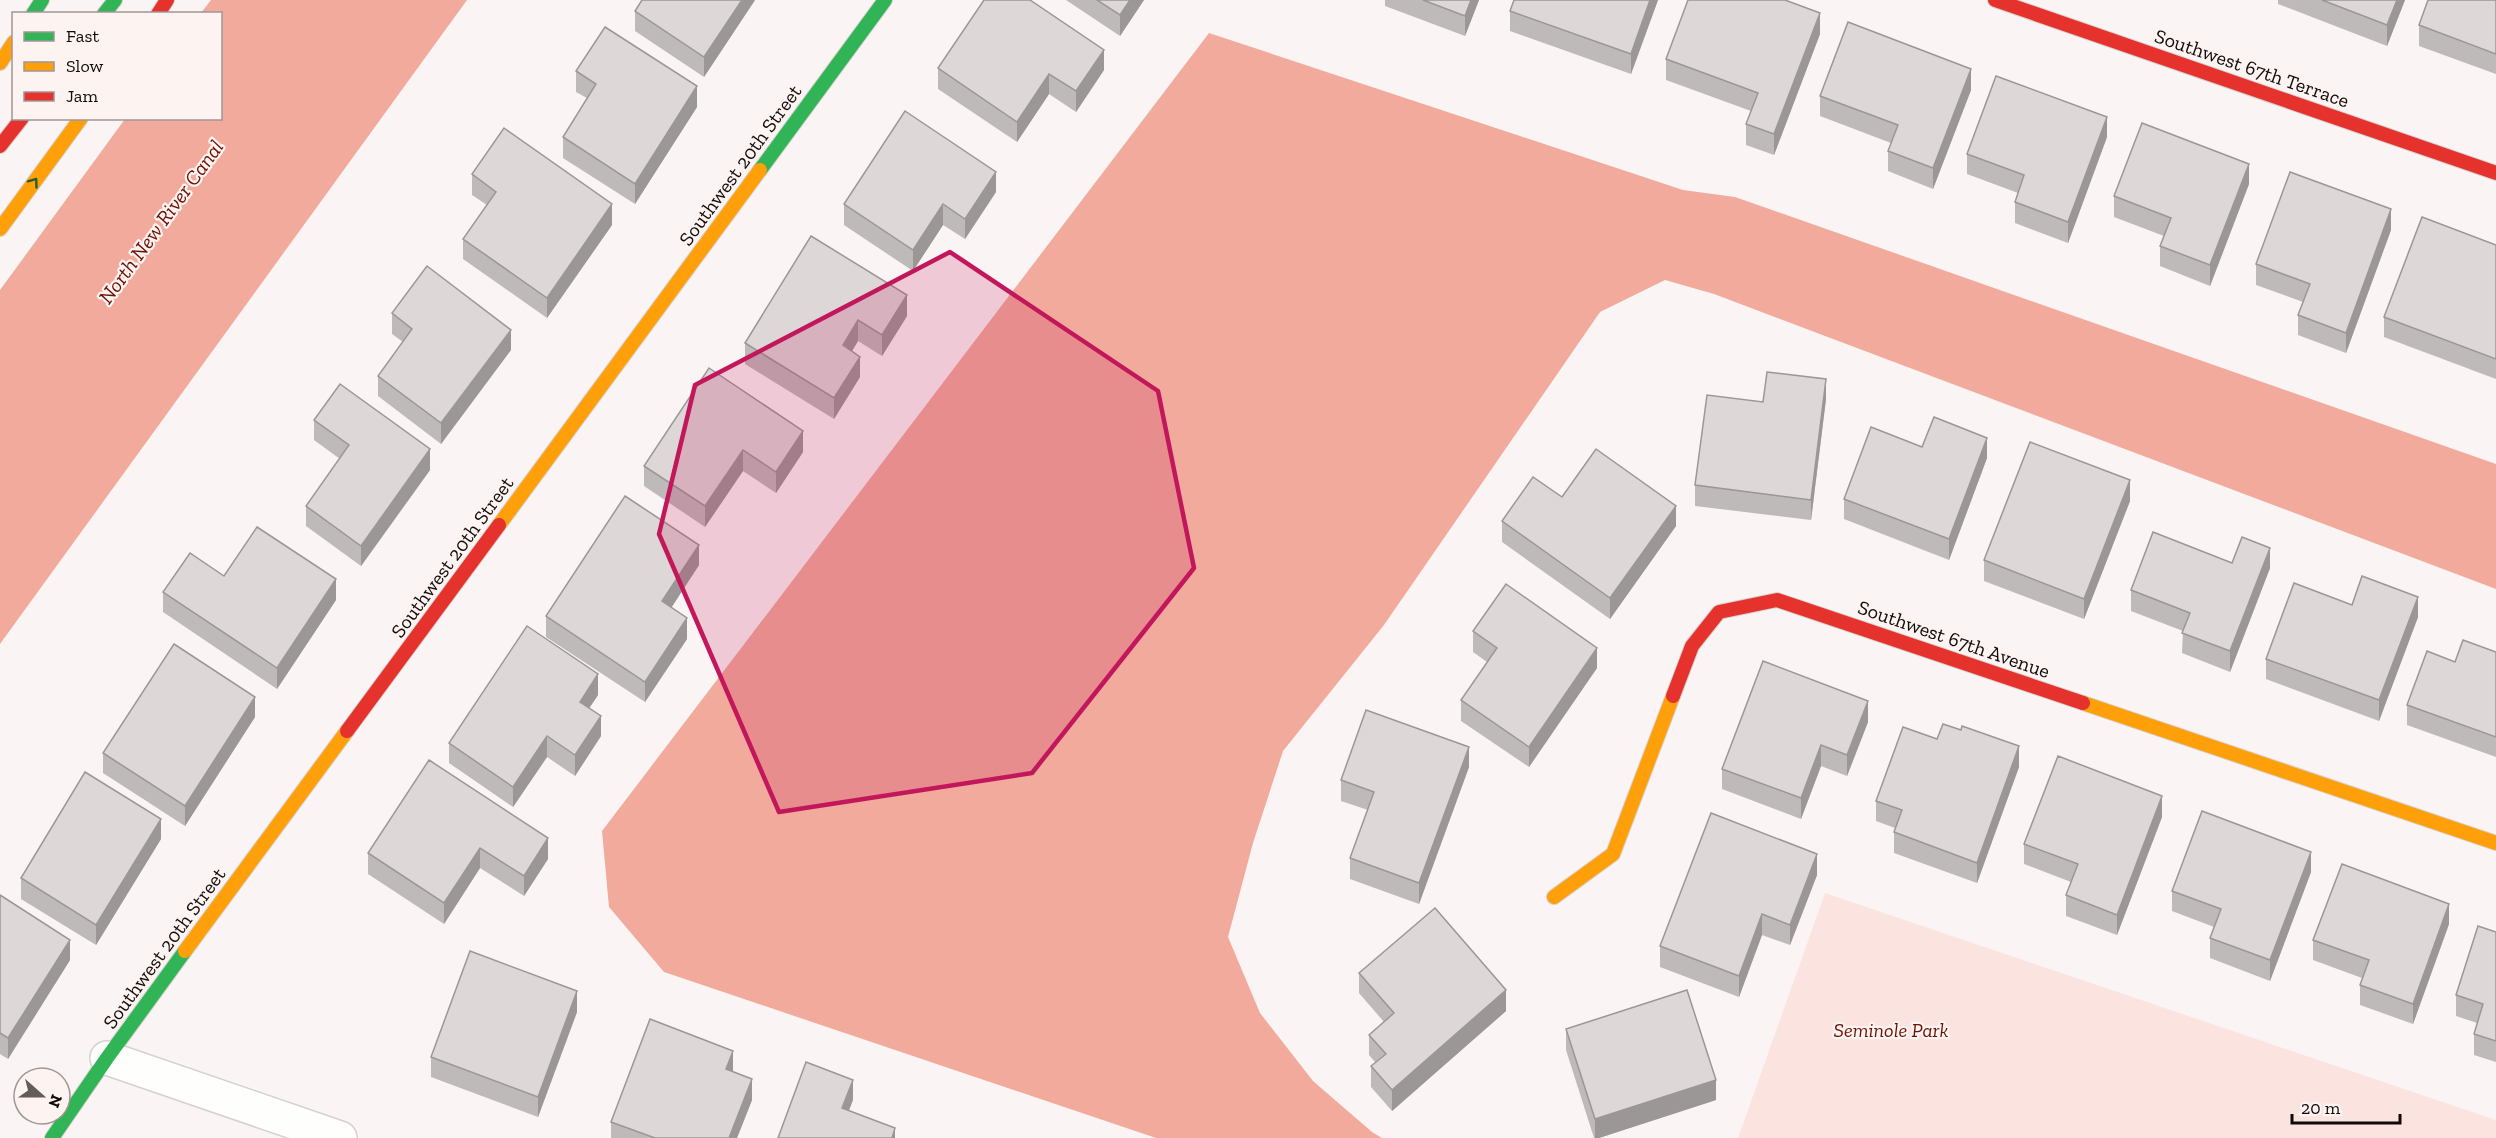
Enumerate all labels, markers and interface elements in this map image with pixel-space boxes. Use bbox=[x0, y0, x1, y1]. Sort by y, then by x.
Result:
legend bbox=[12, 12, 222, 120]
street label: Southwest 67th Terrace bbox=[2152, 23, 2352, 113]
text: Fast bbox=[66, 25, 99, 47]
text: Slow bbox=[66, 55, 103, 77]
street label: Southwest 20th Street bbox=[674, 79, 807, 250]
text: Jam bbox=[66, 85, 98, 107]
water label: North New River Canal bbox=[93, 135, 228, 308]
one-way arrow bbox=[27, 178, 38, 189]
street label: Southwest 20th Street bbox=[386, 471, 519, 642]
street label: Southwest 67th Avenue bbox=[1855, 595, 2053, 683]
street label: Southwest 20th Street bbox=[98, 862, 231, 1033]
park label: Seminole Park bbox=[1834, 1018, 1948, 1042]
north arrow bbox=[12, 1066, 72, 1126]
scale bar bbox=[2292, 1087, 2400, 1125]
text: N bbox=[44, 1092, 67, 1110]
text: 20 m bbox=[2301, 1097, 2341, 1119]

